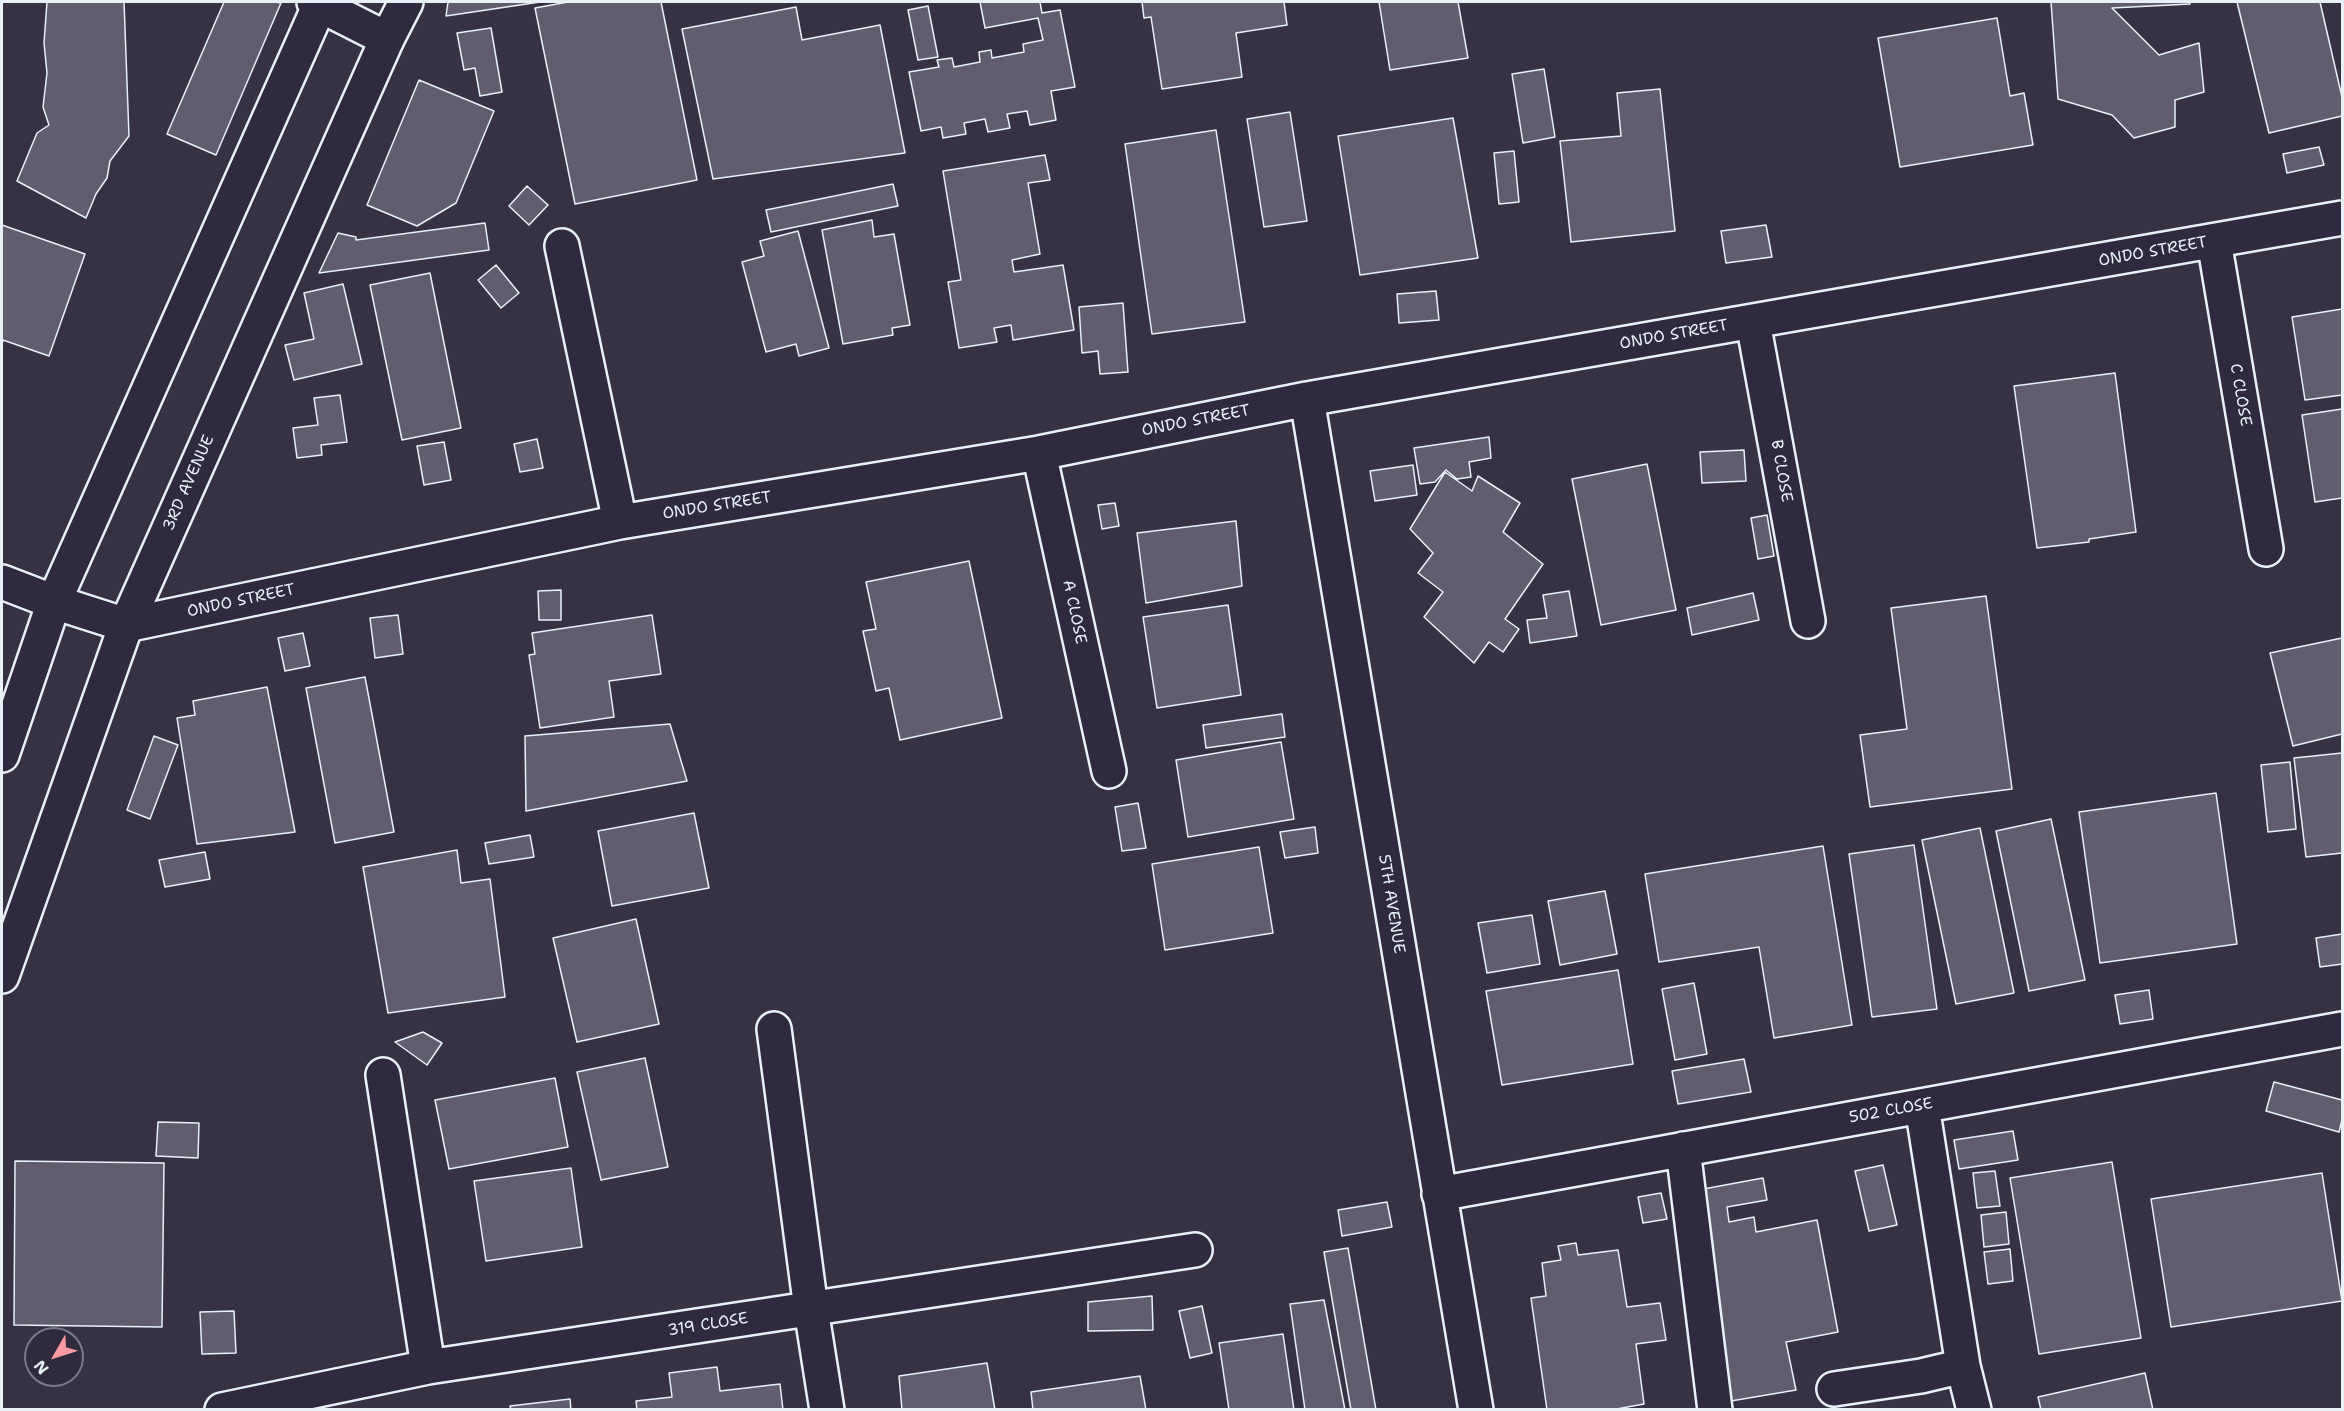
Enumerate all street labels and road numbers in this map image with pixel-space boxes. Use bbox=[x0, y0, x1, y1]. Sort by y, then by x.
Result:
street label: ONDO STREET bbox=[2097, 233, 2209, 271]
street label: ONDO STREET bbox=[1618, 316, 1730, 354]
street label: C CLOSE bbox=[2225, 362, 2255, 428]
street label: ONDO STREET bbox=[1140, 401, 1252, 441]
street label: 3RD AVENUE bbox=[159, 432, 219, 534]
street label: B CLOSE bbox=[1766, 438, 1796, 504]
street label: ONDO STREET bbox=[661, 488, 773, 524]
street label: A CLOSE bbox=[1058, 578, 1090, 646]
street label: ONDO STREET bbox=[185, 580, 297, 622]
street label: 5TH AVENUE bbox=[1374, 853, 1408, 955]
street label: 502 CLOSE bbox=[1848, 1094, 1934, 1128]
street label: 319 CLOSE bbox=[666, 1309, 750, 1341]

